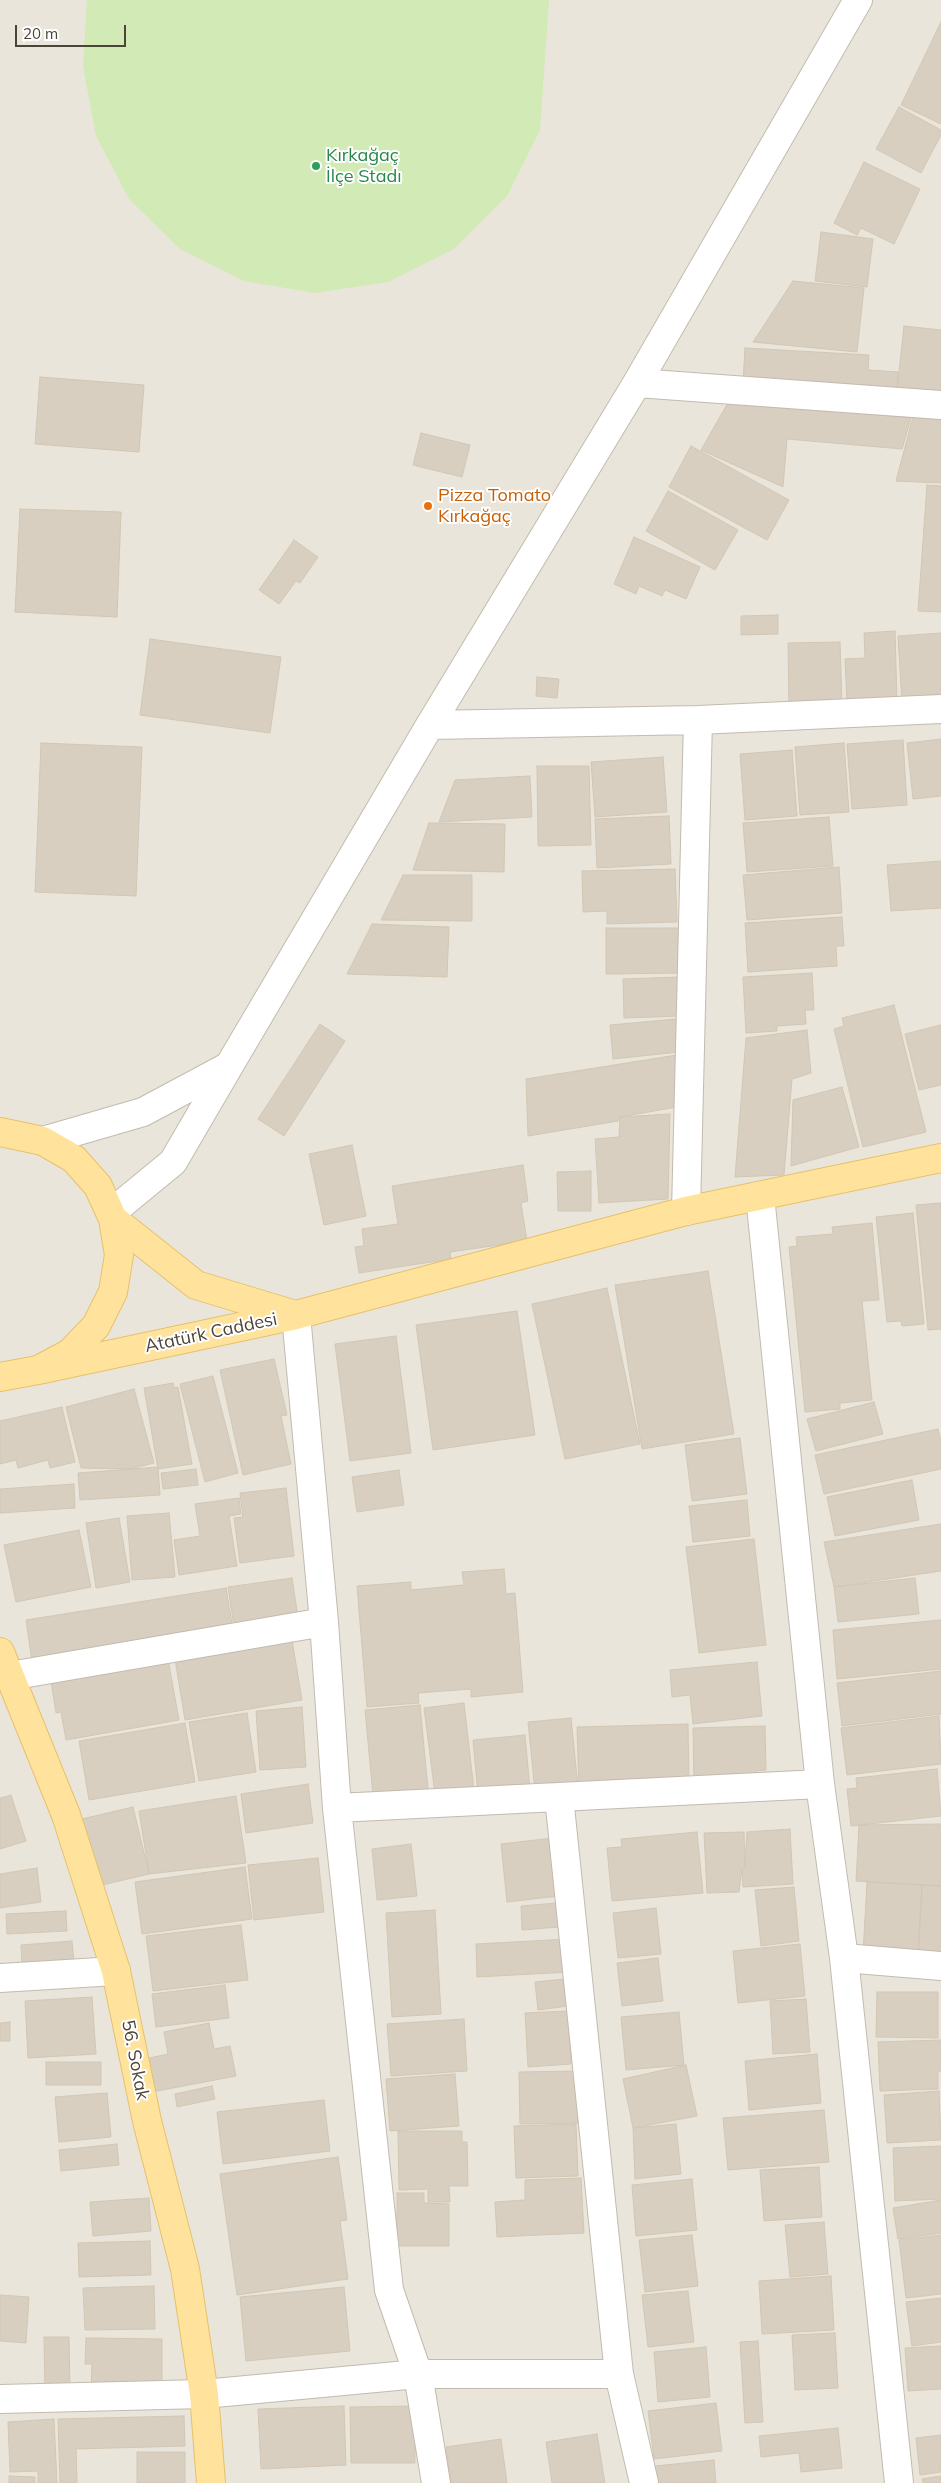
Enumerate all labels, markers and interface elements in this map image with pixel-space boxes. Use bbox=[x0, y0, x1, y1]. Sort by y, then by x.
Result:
scale bar bbox=[18, 15, 129, 47]
text: 20 m bbox=[23, 24, 58, 43]
place label: Kırkağaç İlçe Stadı bbox=[326, 145, 402, 188]
marker: Kırkağaç İlçe Stadı bbox=[310, 160, 322, 172]
place label: Pizza Tomato Kırkağaç bbox=[438, 485, 551, 528]
marker: Pizza Tomato Kırkağaç bbox=[422, 500, 434, 512]
street label: Atatürk Caddesi bbox=[143, 1308, 279, 1358]
street label: 56. Sokak bbox=[117, 2018, 153, 2102]

